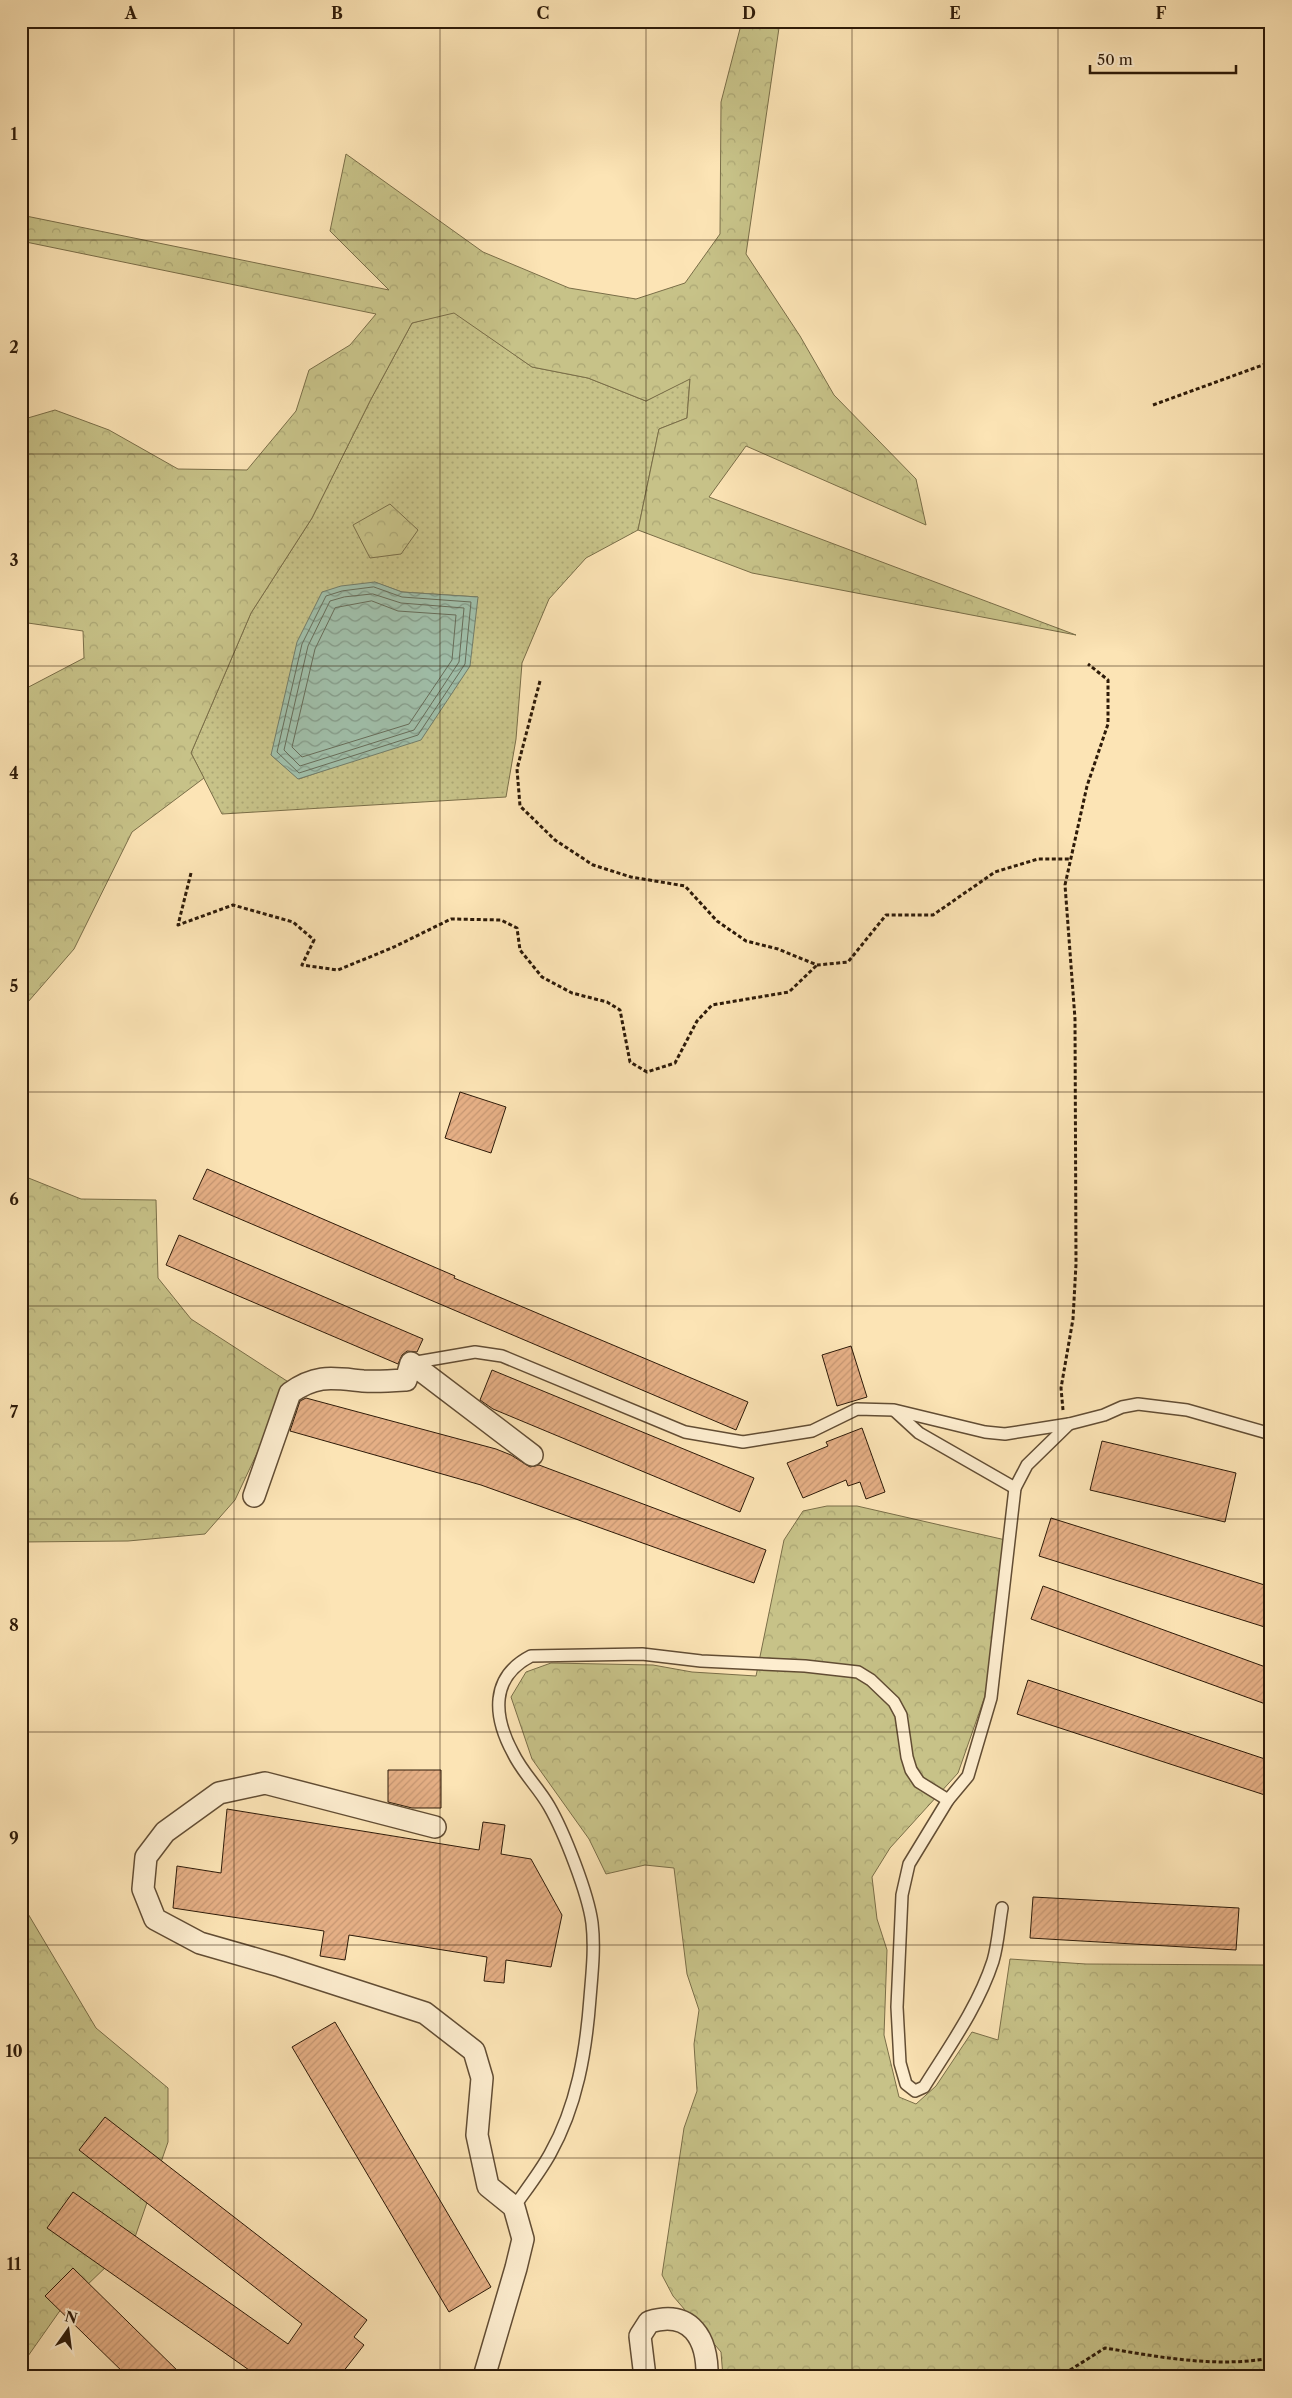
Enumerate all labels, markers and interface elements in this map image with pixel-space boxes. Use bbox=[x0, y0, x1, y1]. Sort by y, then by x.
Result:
text: A bbox=[124, 3, 138, 23]
text: B bbox=[331, 3, 343, 23]
text: C bbox=[537, 3, 549, 23]
text: D bbox=[742, 3, 756, 23]
text: E bbox=[949, 3, 961, 23]
text: F bbox=[1156, 3, 1167, 23]
scale bar bbox=[1090, 42, 1236, 74]
text: 50 m bbox=[1097, 50, 1133, 69]
text: 1 bbox=[10, 124, 18, 144]
text: 2 bbox=[9, 337, 19, 357]
text: 3 bbox=[9, 550, 19, 570]
text: 4 bbox=[9, 763, 19, 783]
text: 5 bbox=[10, 976, 19, 996]
text: 6 bbox=[9, 1189, 19, 1209]
text: 7 bbox=[10, 1402, 19, 1422]
text: 8 bbox=[9, 1615, 19, 1635]
text: 9 bbox=[9, 1828, 19, 1848]
text: 10 bbox=[5, 2041, 23, 2061]
text: 11 bbox=[7, 2254, 22, 2274]
north arrow bbox=[42, 2306, 92, 2356]
text: N bbox=[63, 2307, 79, 2328]

